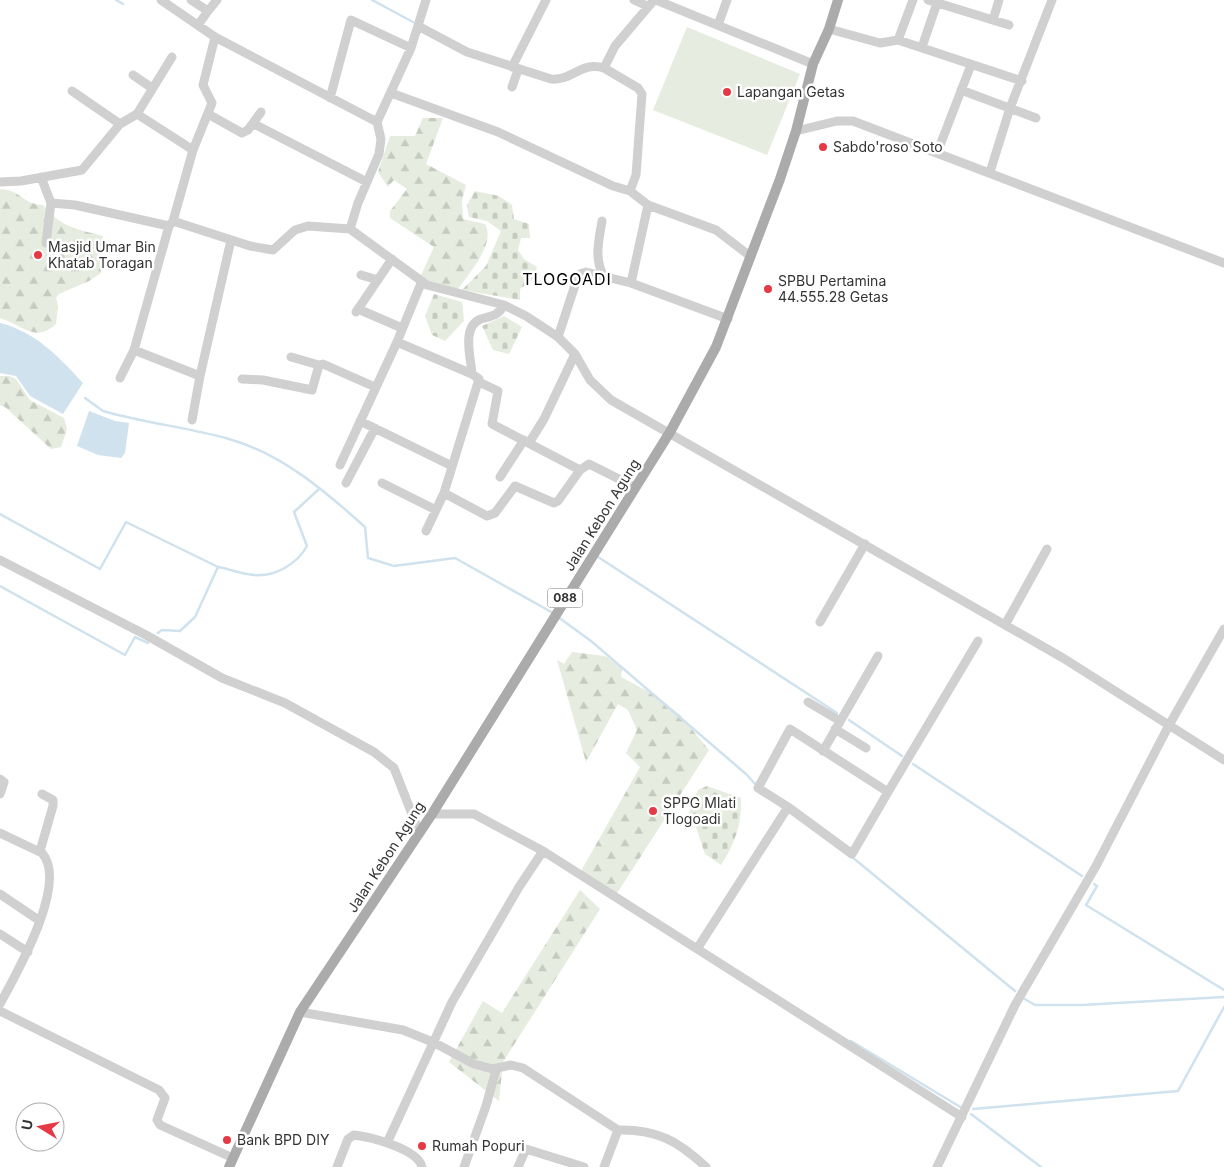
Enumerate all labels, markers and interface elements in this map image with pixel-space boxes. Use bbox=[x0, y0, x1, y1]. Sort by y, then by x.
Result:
place label: Lapangan Getas bbox=[737, 83, 845, 100]
marker: Lapangan Getas bbox=[721, 86, 733, 98]
place label: Sabdo'roso Soto bbox=[833, 138, 943, 155]
marker: Sabdo'roso Soto bbox=[817, 141, 829, 153]
place label: Masjid Umar Bin Khatab Toragan bbox=[48, 238, 156, 271]
marker: Masjid Umar Bin Khatab Toragan bbox=[32, 249, 44, 261]
district label: TLOGOADI bbox=[522, 269, 612, 289]
place label: SPBU Pertamina 44.555.28 Getas bbox=[778, 272, 888, 305]
marker: SPBU Pertamina 44.555.28 Getas bbox=[762, 283, 774, 295]
street label: Jalan Kebon Agung bbox=[560, 456, 643, 574]
road number: 088 bbox=[548, 588, 582, 608]
place label: SPPG Mlati Tlogoadi bbox=[663, 794, 736, 827]
street label: Jalan Kebon Agung bbox=[343, 798, 428, 915]
marker: SPPG Mlati Tlogoadi bbox=[647, 805, 659, 817]
north arrow bbox=[15, 1102, 65, 1152]
text: U bbox=[17, 1118, 36, 1131]
place label: Bank BPD DIY bbox=[237, 1131, 330, 1148]
marker: Bank BPD DIY bbox=[221, 1134, 233, 1146]
place label: Rumah Popuri bbox=[432, 1137, 525, 1154]
marker: Rumah Popuri bbox=[416, 1140, 428, 1152]

